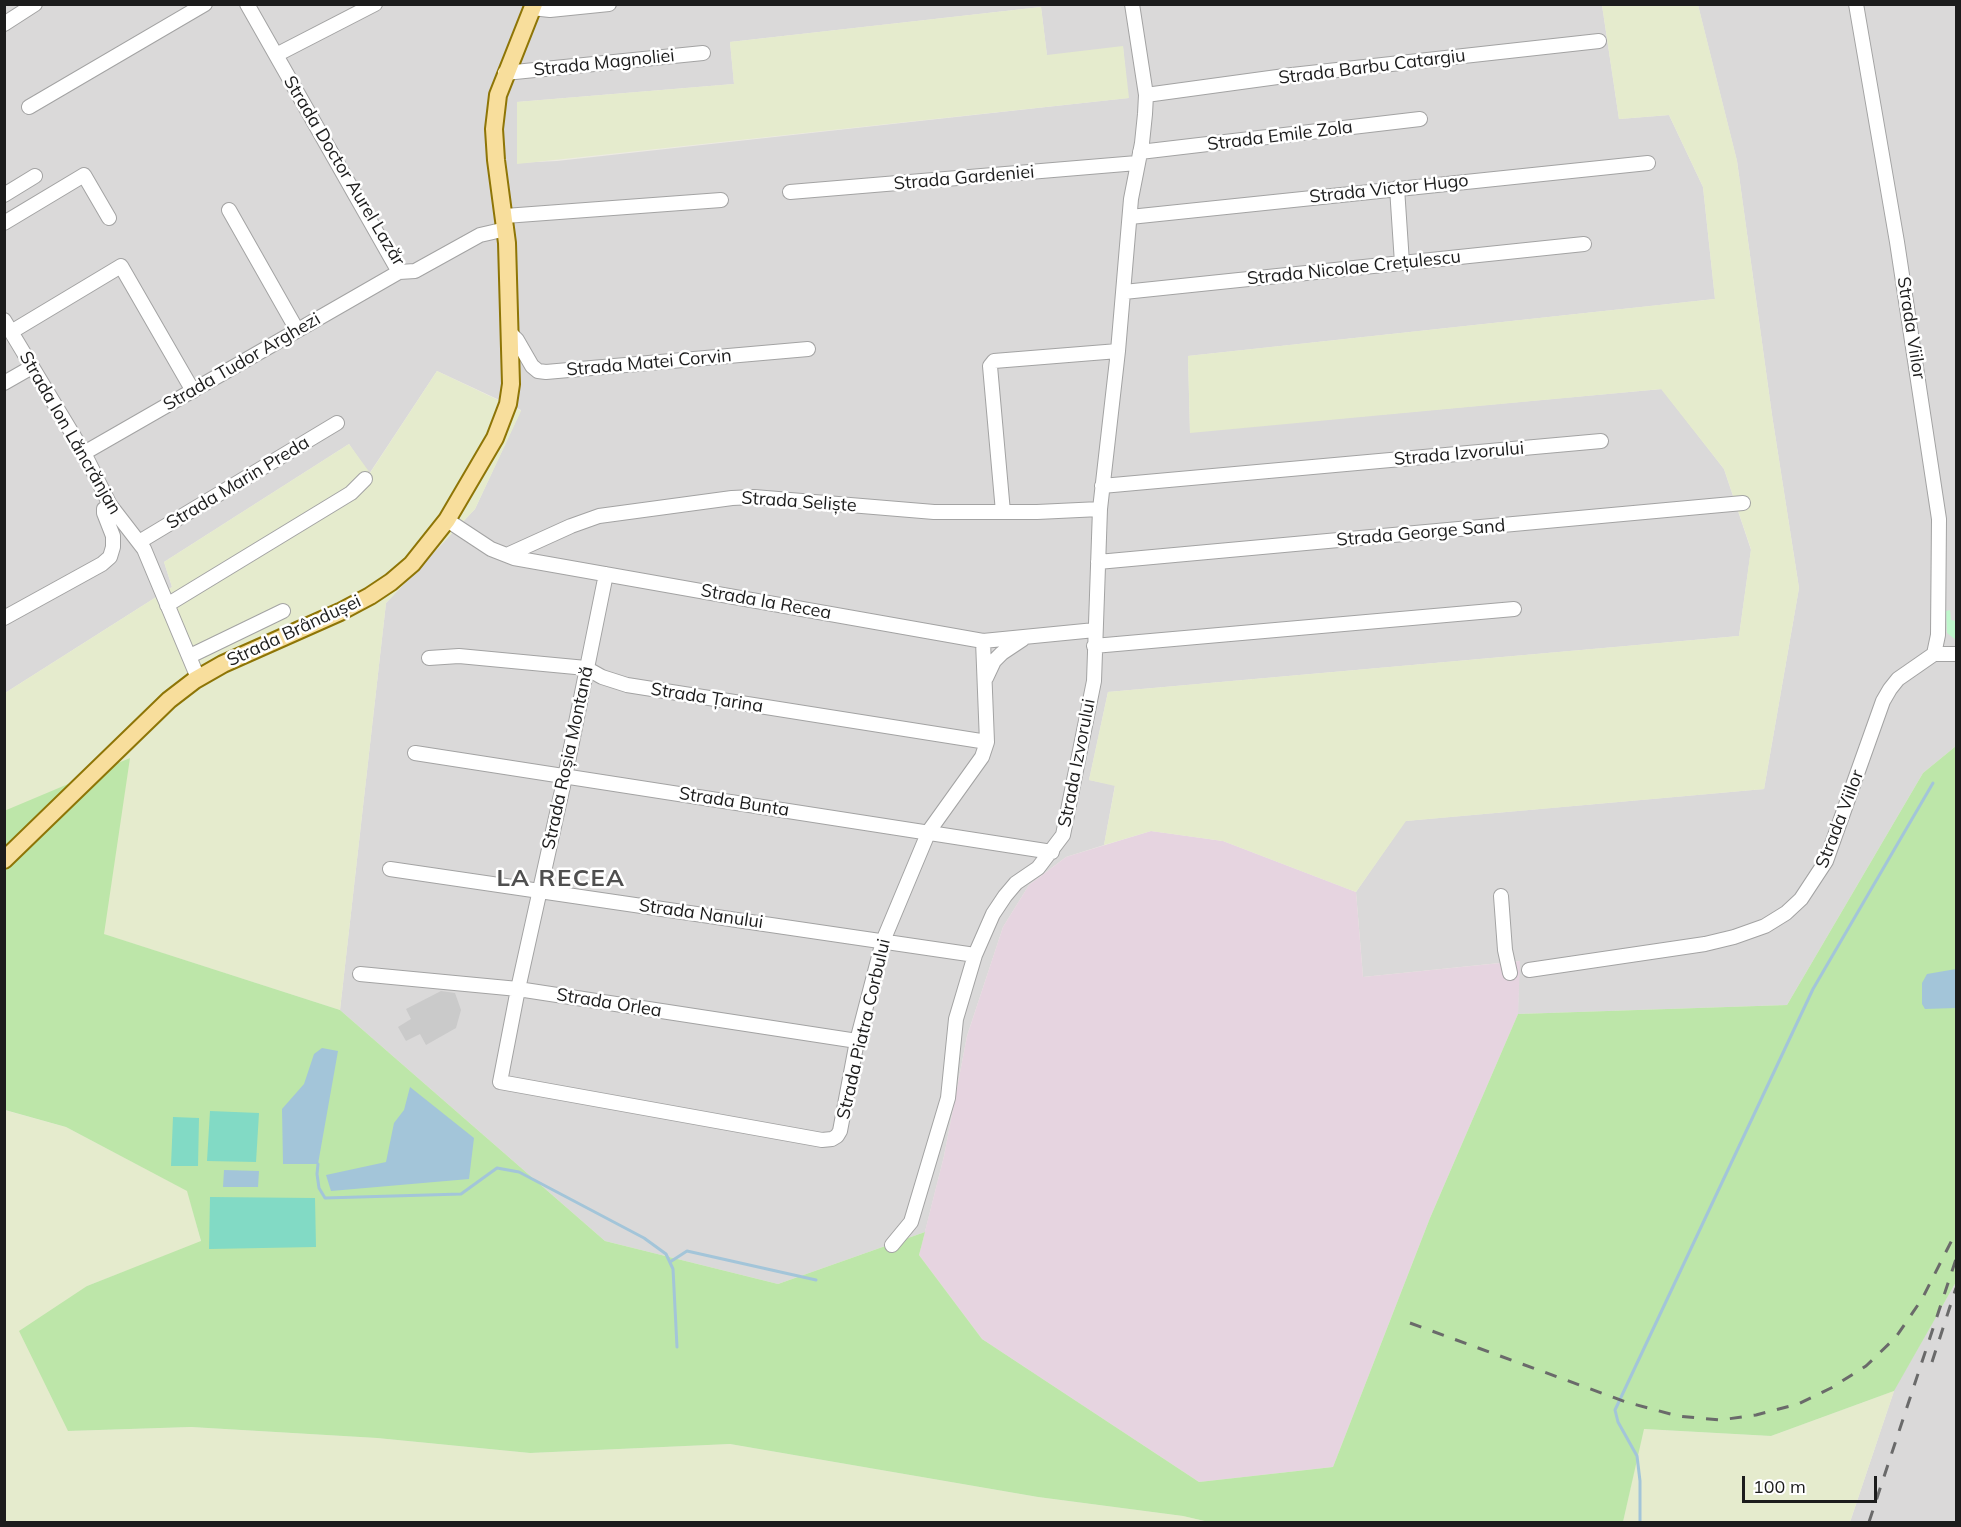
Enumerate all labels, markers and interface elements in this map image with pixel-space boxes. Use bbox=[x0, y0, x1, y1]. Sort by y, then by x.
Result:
street label: Strada Magnoliei bbox=[532, 45, 676, 81]
street label: Strada Barbu Catargiu bbox=[1277, 45, 1467, 89]
street label: Strada Doctor Aurel Lazăr bbox=[279, 72, 409, 270]
street label: Strada Emile Zola bbox=[1206, 116, 1354, 156]
street label: Strada Gardeniei bbox=[893, 161, 1035, 195]
street label: Strada Victor Hugo bbox=[1308, 170, 1470, 208]
street label: Strada Nicolae Crețulescu bbox=[1246, 246, 1462, 290]
street label: Strada Viilor bbox=[1892, 275, 1930, 381]
street label: Strada Tudor Arghezi bbox=[160, 308, 324, 416]
street label: Strada Matei Corvin bbox=[566, 345, 732, 381]
street label: Strada Ion Lăncrănjan bbox=[14, 348, 126, 518]
street label: Strada Marin Preda bbox=[163, 432, 313, 534]
street label: Strada Izvorului bbox=[1393, 438, 1525, 470]
street label: Strada Seliște bbox=[741, 487, 857, 517]
street label: Strada George Sand bbox=[1336, 515, 1506, 551]
street label: Strada la Recea bbox=[699, 580, 833, 624]
street label: Strada Brândușei bbox=[224, 591, 364, 671]
street label: Strada Roșia Montană bbox=[538, 664, 598, 852]
street label: Strada Țarina bbox=[649, 678, 765, 718]
street label: Strada Izvorului bbox=[1054, 697, 1100, 829]
street label: Strada Viilor bbox=[1811, 767, 1869, 871]
street label: Strada Bunta bbox=[677, 783, 791, 821]
district label: LA RECEA bbox=[496, 865, 626, 893]
street label: Strada Nanului bbox=[638, 895, 764, 933]
street label: Strada Piatra Corbului bbox=[833, 937, 895, 1121]
street label: Strada Orlea bbox=[555, 984, 663, 1022]
scale bar bbox=[1745, 1464, 1880, 1502]
text: 100 m bbox=[1753, 1475, 1806, 1498]

